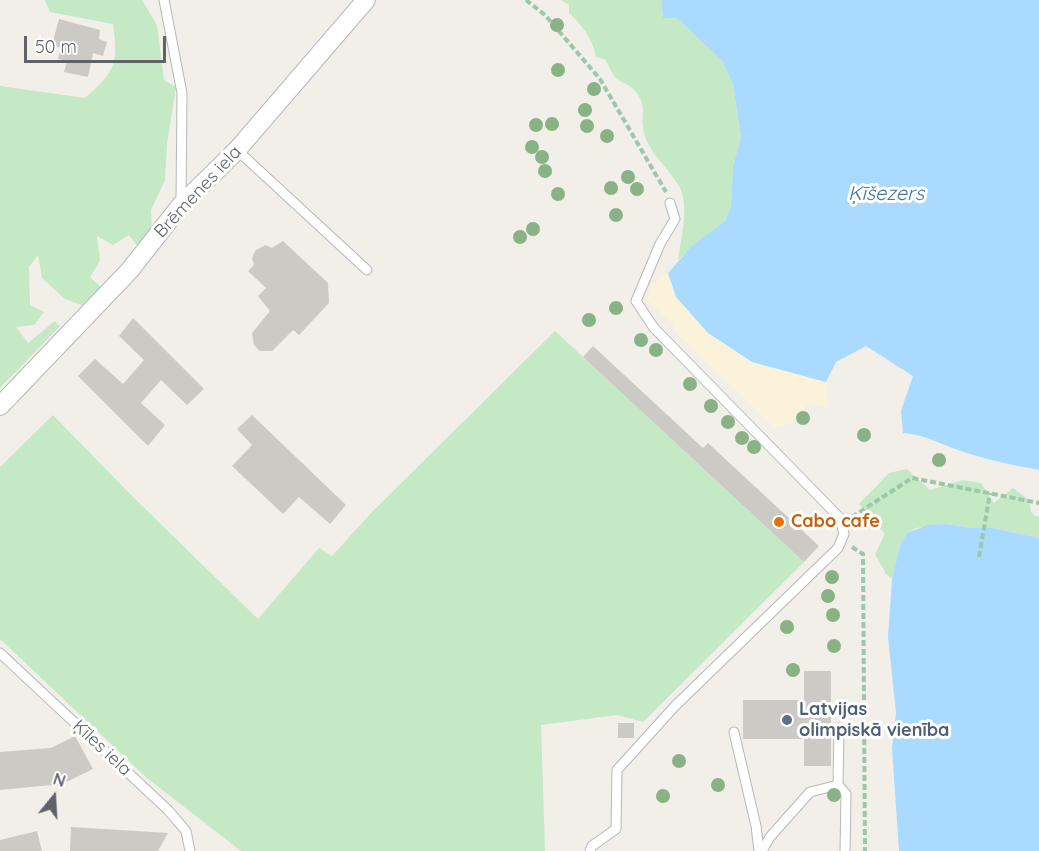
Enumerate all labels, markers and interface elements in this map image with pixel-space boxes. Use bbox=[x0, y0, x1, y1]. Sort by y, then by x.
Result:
scale bar bbox=[27, 24, 170, 62]
text: 50 m bbox=[35, 35, 77, 58]
street label: Brēmenes iela bbox=[150, 141, 246, 243]
water label: Ķīšezers bbox=[848, 182, 924, 206]
place label: Cabo cafe bbox=[791, 511, 880, 533]
marker: Cabo cafe bbox=[772, 515, 786, 529]
place label: Latvijas olimpiskā vienība bbox=[799, 699, 949, 742]
marker: Latvijas olimpiskā vienība bbox=[780, 713, 794, 727]
street label: Ķīles iela bbox=[68, 715, 136, 781]
north arrow bbox=[24, 767, 84, 827]
text: N bbox=[51, 769, 68, 791]

